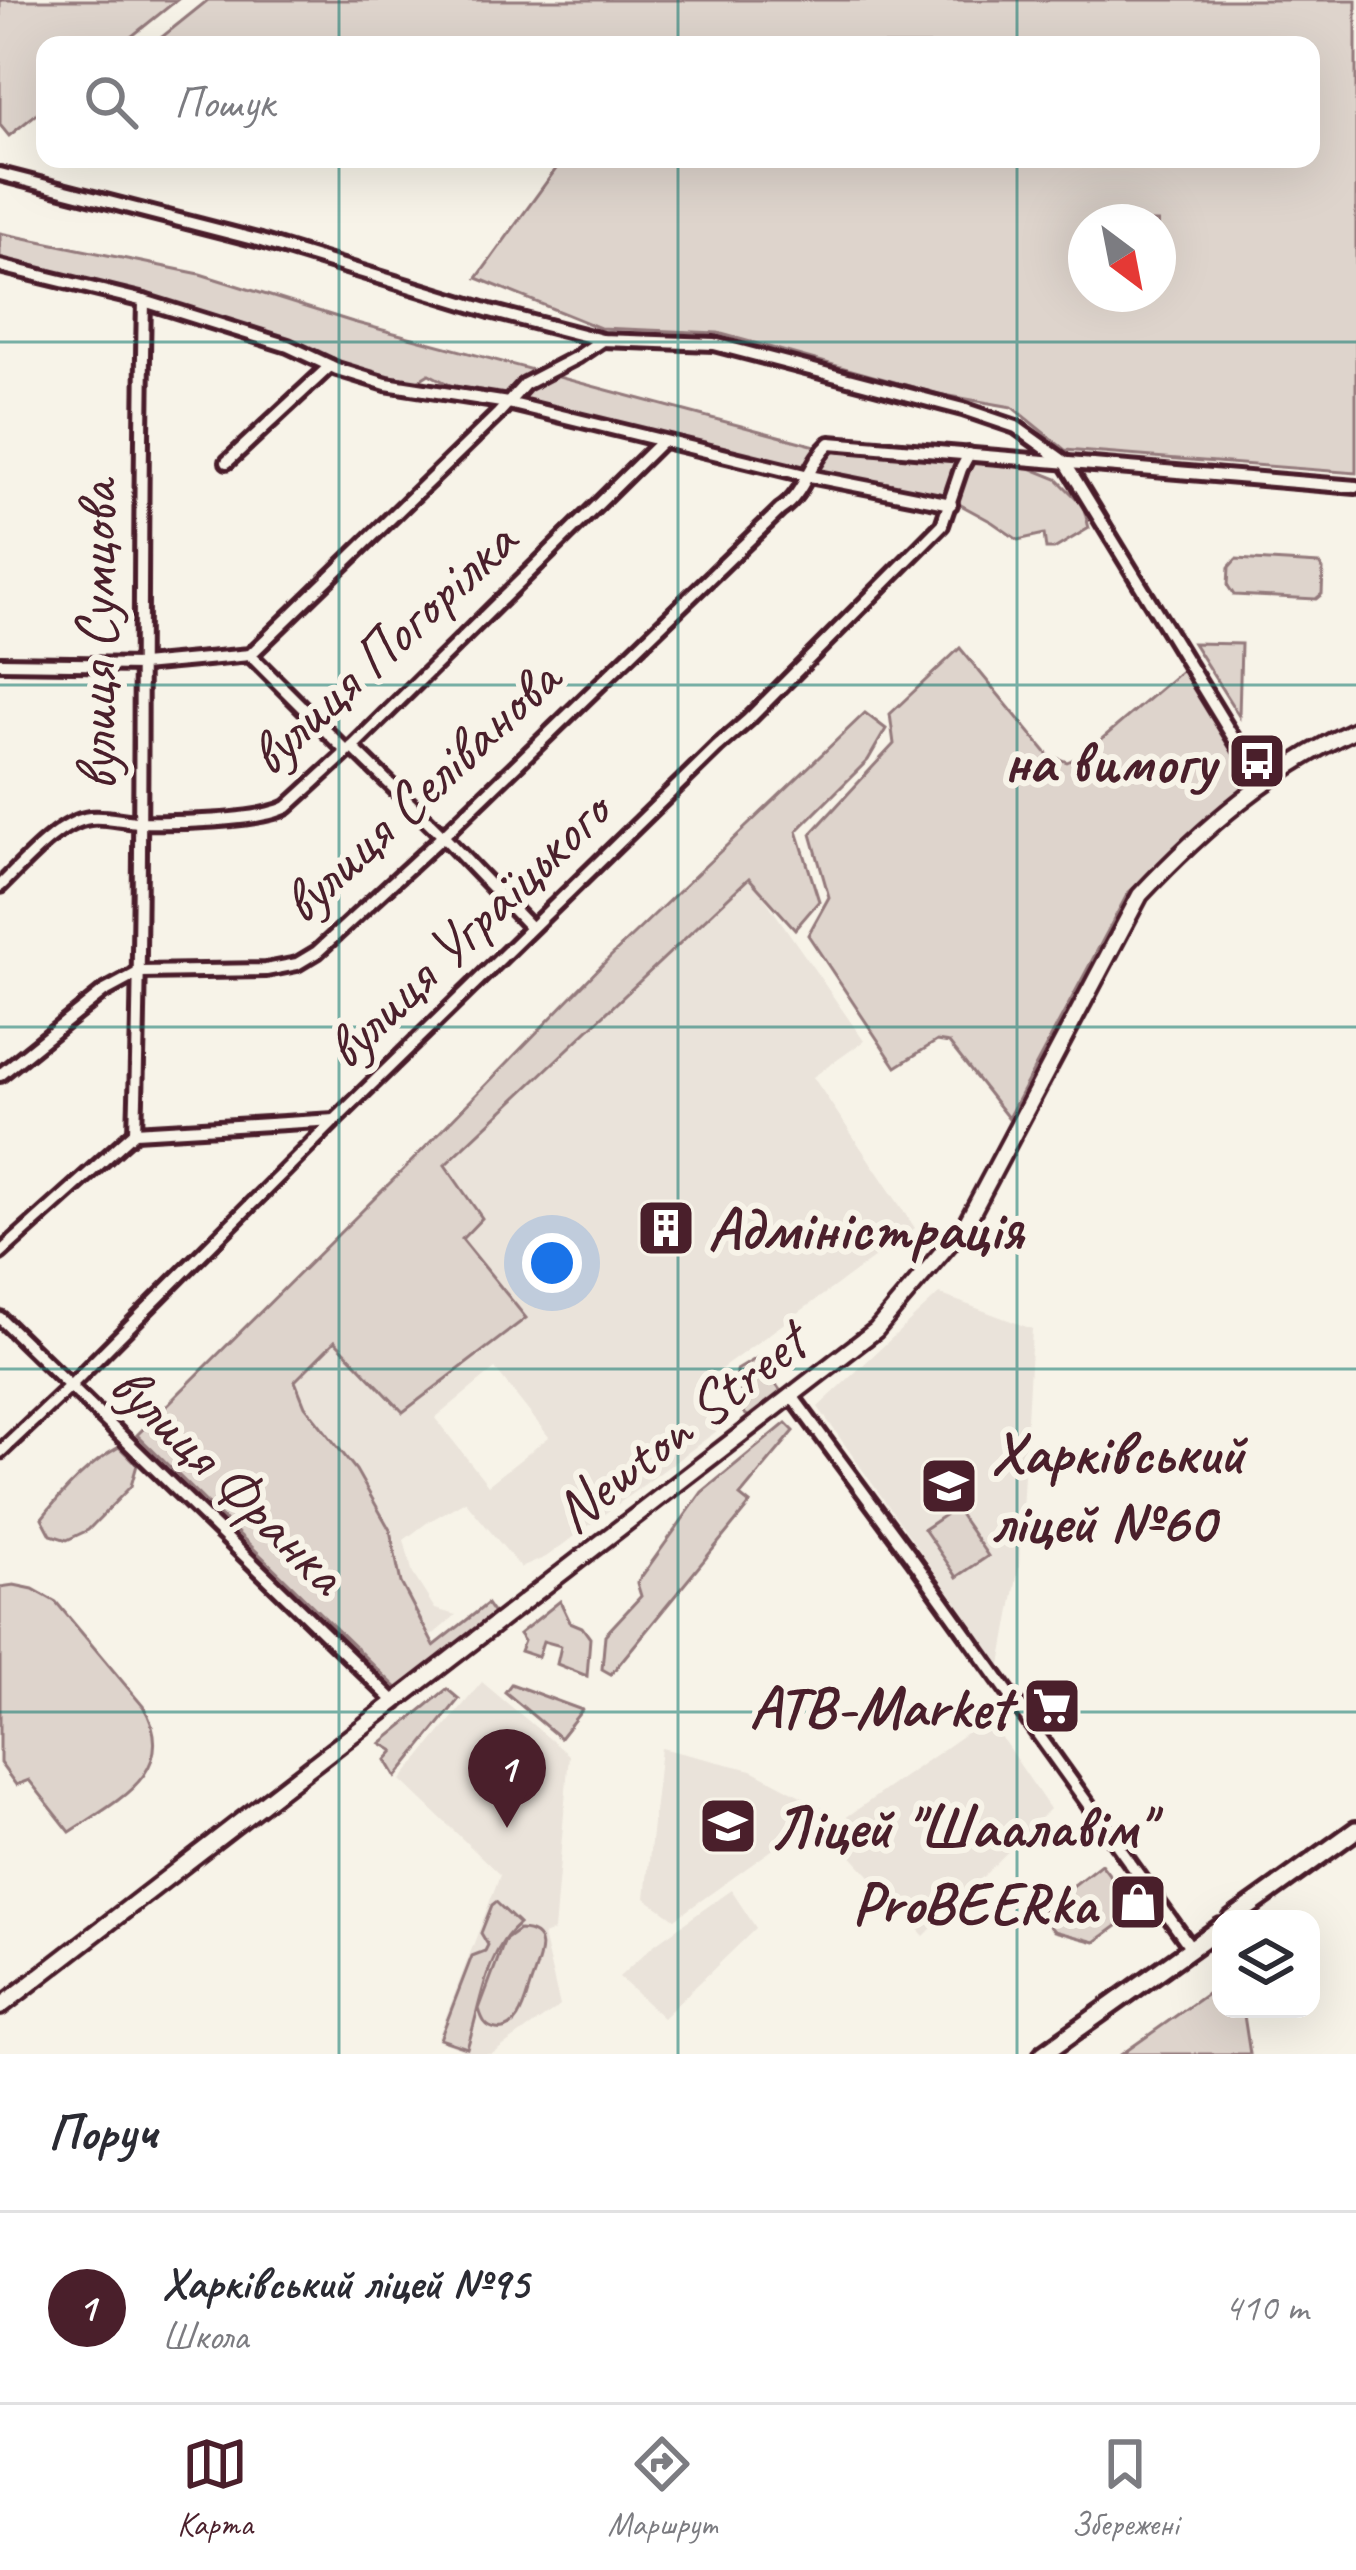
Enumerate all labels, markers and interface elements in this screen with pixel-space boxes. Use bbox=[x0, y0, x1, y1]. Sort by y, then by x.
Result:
search box bbox=[36, 36, 1320, 168]
icon: search bbox=[78, 69, 144, 135]
text: Пошук bbox=[174, 74, 274, 131]
north arrow bbox=[1068, 204, 1176, 312]
street label: вулиця Сумцова bbox=[58, 476, 134, 791]
street label: вулиця Погорілка bbox=[231, 501, 535, 792]
street label: вулиця Селіванова bbox=[264, 638, 579, 939]
place label: на вимогу bbox=[1003, 724, 1221, 800]
bus stop icon: на вимогу bbox=[1226, 730, 1288, 792]
street label: вулиця Уграїцького bbox=[308, 770, 630, 1085]
place label: Адміністрація bbox=[708, 1191, 1026, 1267]
building icon: Адміністрація bbox=[635, 1197, 697, 1259]
your location bbox=[522, 1233, 582, 1293]
street label: Newton Street bbox=[538, 1299, 828, 1549]
street label: вулиця Франка bbox=[94, 1347, 365, 1613]
place label: Харківський ліцей №60 bbox=[991, 1415, 1248, 1560]
school or university icon: Харківський ліцей №60 bbox=[918, 1455, 980, 1517]
place label: ATB-Market bbox=[750, 1669, 1019, 1745]
supermarket icon: ATB-Market bbox=[1021, 1675, 1083, 1737]
pin: 1 bbox=[468, 1729, 546, 1828]
place label: Ліцей "Шаалавім" bbox=[770, 1789, 1164, 1865]
school or university icon: Ліцей "Шаалавім" bbox=[697, 1795, 759, 1857]
place label: ProBEERka bbox=[852, 1865, 1100, 1941]
shop icon: ProBEERka bbox=[1107, 1871, 1169, 1933]
map controls bbox=[1212, 1910, 1320, 2018]
button: layers bbox=[1212, 1910, 1320, 2018]
text: Поруч bbox=[48, 2100, 157, 2164]
text: Харківський ліцей №95 bbox=[162, 2255, 529, 2312]
text: 1 bbox=[78, 2283, 96, 2332]
text: 410 m bbox=[1224, 2283, 1308, 2332]
text: Школа bbox=[162, 2312, 248, 2361]
tab: Карта bbox=[177, 2431, 253, 2545]
tab: Маршрут bbox=[608, 2431, 716, 2545]
tab: Збережені bbox=[1071, 2431, 1179, 2545]

